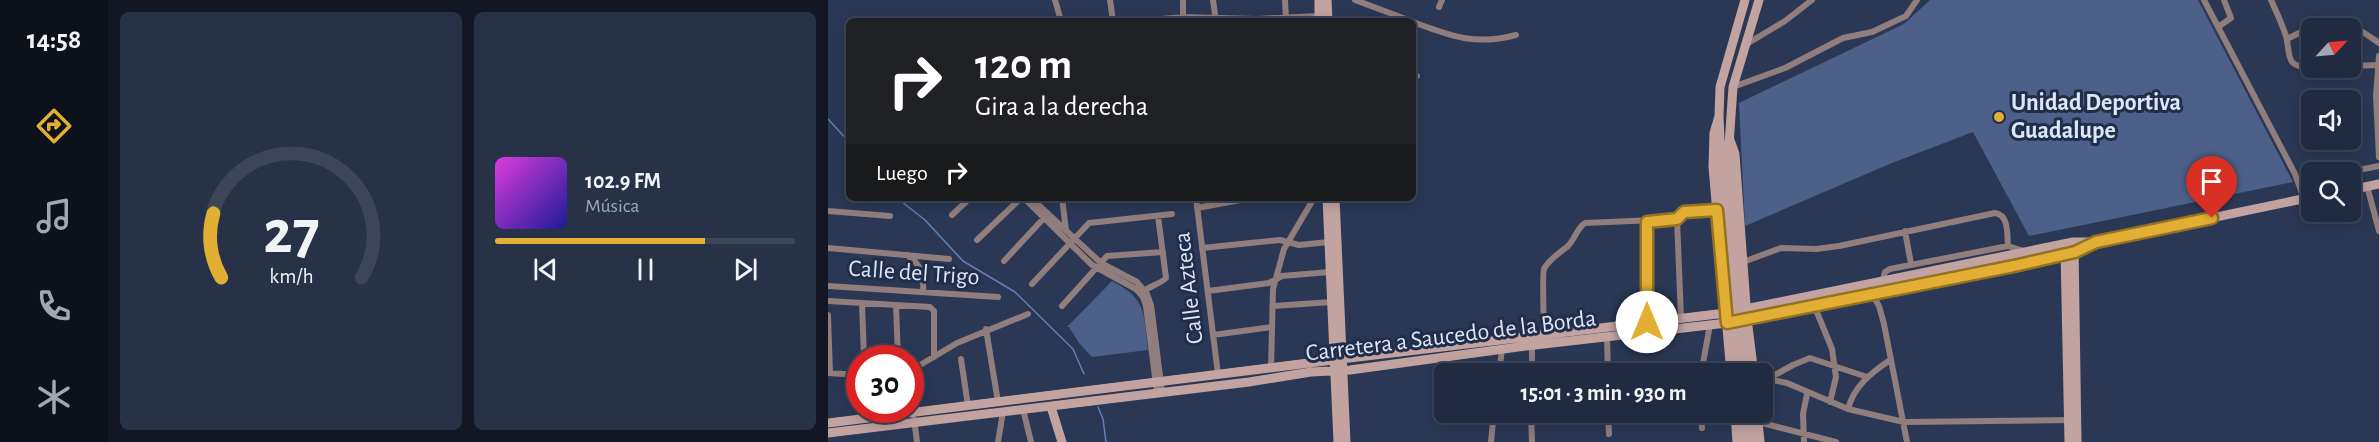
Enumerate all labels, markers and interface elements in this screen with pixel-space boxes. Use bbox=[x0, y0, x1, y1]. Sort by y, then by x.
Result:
north arrow bbox=[2301, 18, 2361, 78]
map controls bbox=[2301, 18, 2361, 222]
text: 14:58 bbox=[27, 26, 81, 53]
icon: right bbox=[876, 42, 954, 120]
text: 120 m bbox=[975, 44, 1072, 86]
button: sound bbox=[2301, 90, 2361, 150]
place label: Unidad Deportiva Guadalupe bbox=[2011, 91, 2181, 143]
text: Gira a la derecha bbox=[975, 93, 1148, 120]
icon: directions bbox=[33, 105, 75, 147]
marker: Unidad Deportiva Guadalupe bbox=[1992, 110, 2006, 124]
icon: right bbox=[940, 156, 973, 189]
pin bbox=[2186, 156, 2237, 218]
text: Luego bbox=[876, 162, 928, 184]
button: search bbox=[2301, 162, 2361, 222]
icon: arrive bbox=[2195, 165, 2228, 198]
text: 102.9 FM bbox=[585, 170, 661, 192]
icon: music bbox=[33, 195, 75, 237]
text: Música bbox=[585, 196, 640, 216]
text: 27 bbox=[263, 202, 319, 264]
street label: Calle Azteca bbox=[1170, 231, 1208, 345]
icon: previous bbox=[529, 253, 562, 286]
icon: pause bbox=[629, 253, 662, 286]
icon: next bbox=[729, 253, 762, 286]
street label: Calle del Trigo bbox=[848, 256, 980, 290]
text: km/h bbox=[269, 266, 313, 287]
icon: phone bbox=[33, 285, 75, 327]
position arrow bbox=[1615, 290, 1679, 354]
street label: Carretera a Saucedo de la Borda bbox=[1304, 306, 1598, 366]
speed limit sign: 30 bbox=[846, 345, 924, 423]
icon: climate bbox=[33, 376, 75, 418]
text: 15:01 · 3 min · 930 m bbox=[1521, 382, 1686, 404]

